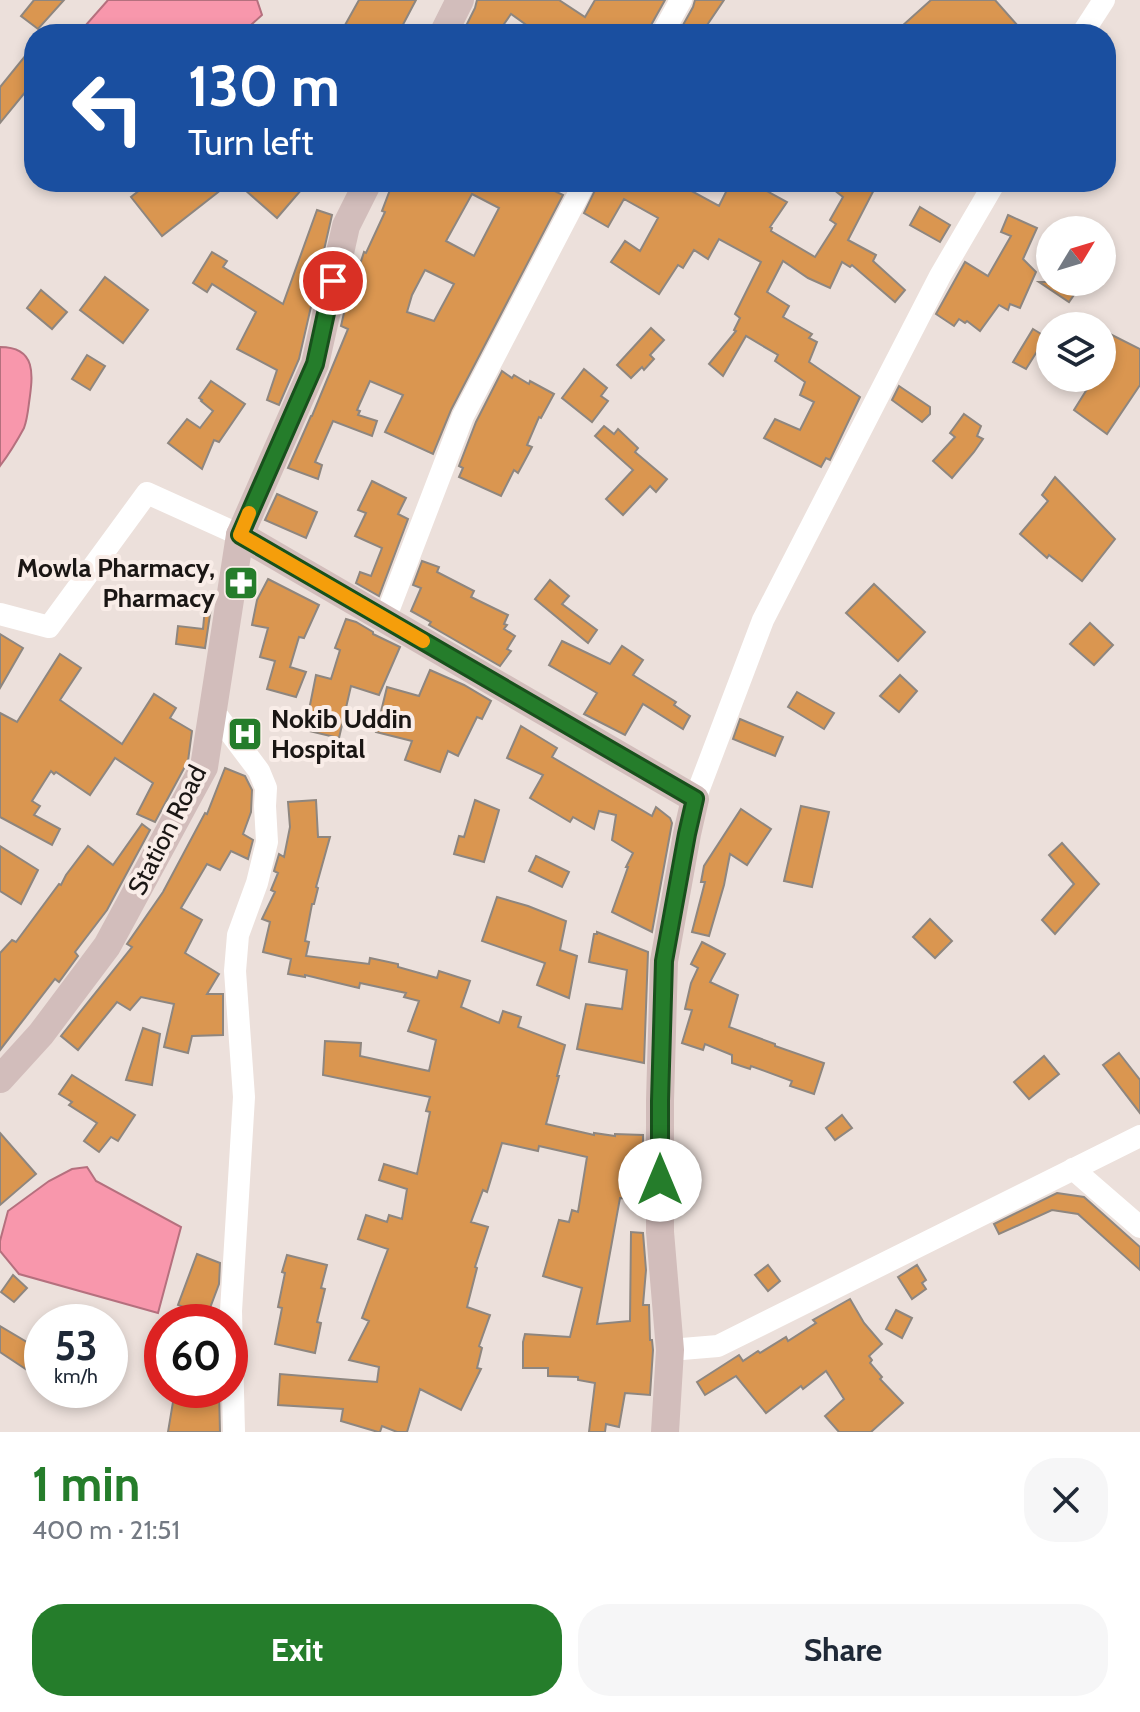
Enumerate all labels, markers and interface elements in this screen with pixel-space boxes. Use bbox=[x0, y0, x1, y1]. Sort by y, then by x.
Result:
text: 130 m bbox=[188, 52, 340, 120]
icon: left bbox=[56, 56, 160, 160]
text: Turn left bbox=[188, 120, 313, 164]
north arrow bbox=[1036, 216, 1116, 296]
map controls bbox=[1036, 216, 1116, 392]
pin bbox=[299, 247, 367, 315]
icon: arrive bbox=[311, 259, 355, 303]
button: layers bbox=[1036, 312, 1116, 392]
place label: Mowla Pharmacy, Pharmacy bbox=[17, 552, 215, 614]
pharmacy icon: Mowla Pharmacy, Pharmacy bbox=[222, 564, 260, 602]
place label: Nokib Uddin Hospital bbox=[271, 703, 412, 765]
hospital icon: Nokib Uddin Hospital bbox=[226, 715, 264, 753]
street label: Station Road bbox=[121, 760, 213, 900]
position arrow bbox=[618, 1138, 702, 1222]
speed limit sign: 60 bbox=[144, 1304, 248, 1408]
text: 53 bbox=[54, 1321, 98, 1370]
text: km/h bbox=[54, 1364, 98, 1388]
text: 1 min bbox=[32, 1455, 140, 1513]
button: close bbox=[1024, 1458, 1108, 1542]
text: 400 m · 21:51 bbox=[32, 1514, 180, 1546]
button: Exit bbox=[32, 1604, 562, 1696]
button: Share bbox=[578, 1604, 1108, 1696]

